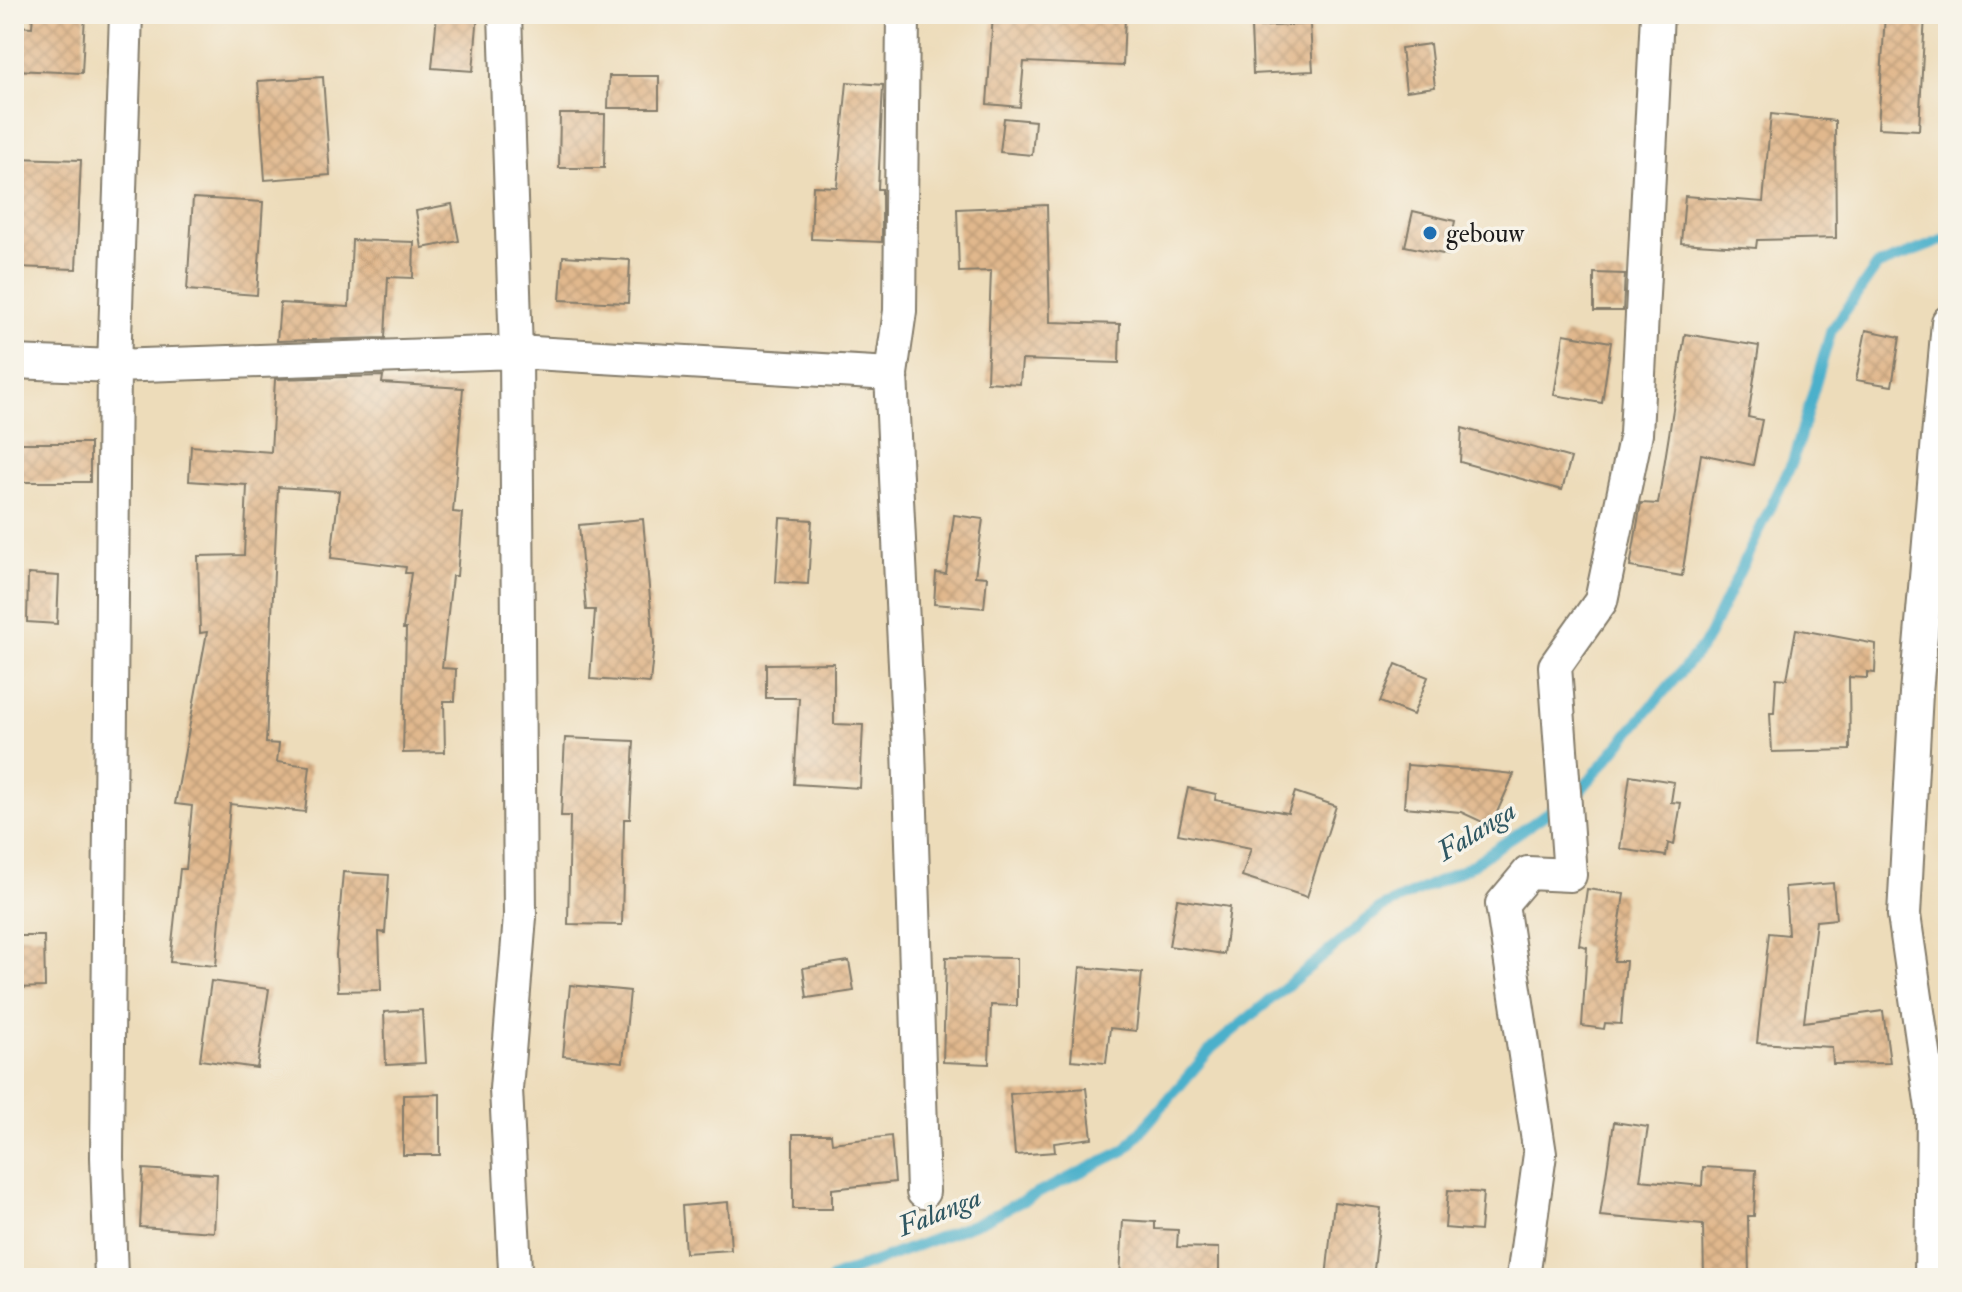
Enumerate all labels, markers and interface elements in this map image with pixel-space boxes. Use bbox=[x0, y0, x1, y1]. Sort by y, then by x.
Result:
place label: gebouw bbox=[1446, 218, 1525, 250]
marker: gebouw bbox=[1421, 224, 1439, 242]
water label: Falanga bbox=[1429, 793, 1523, 870]
water label: Falanga bbox=[891, 1180, 986, 1246]

